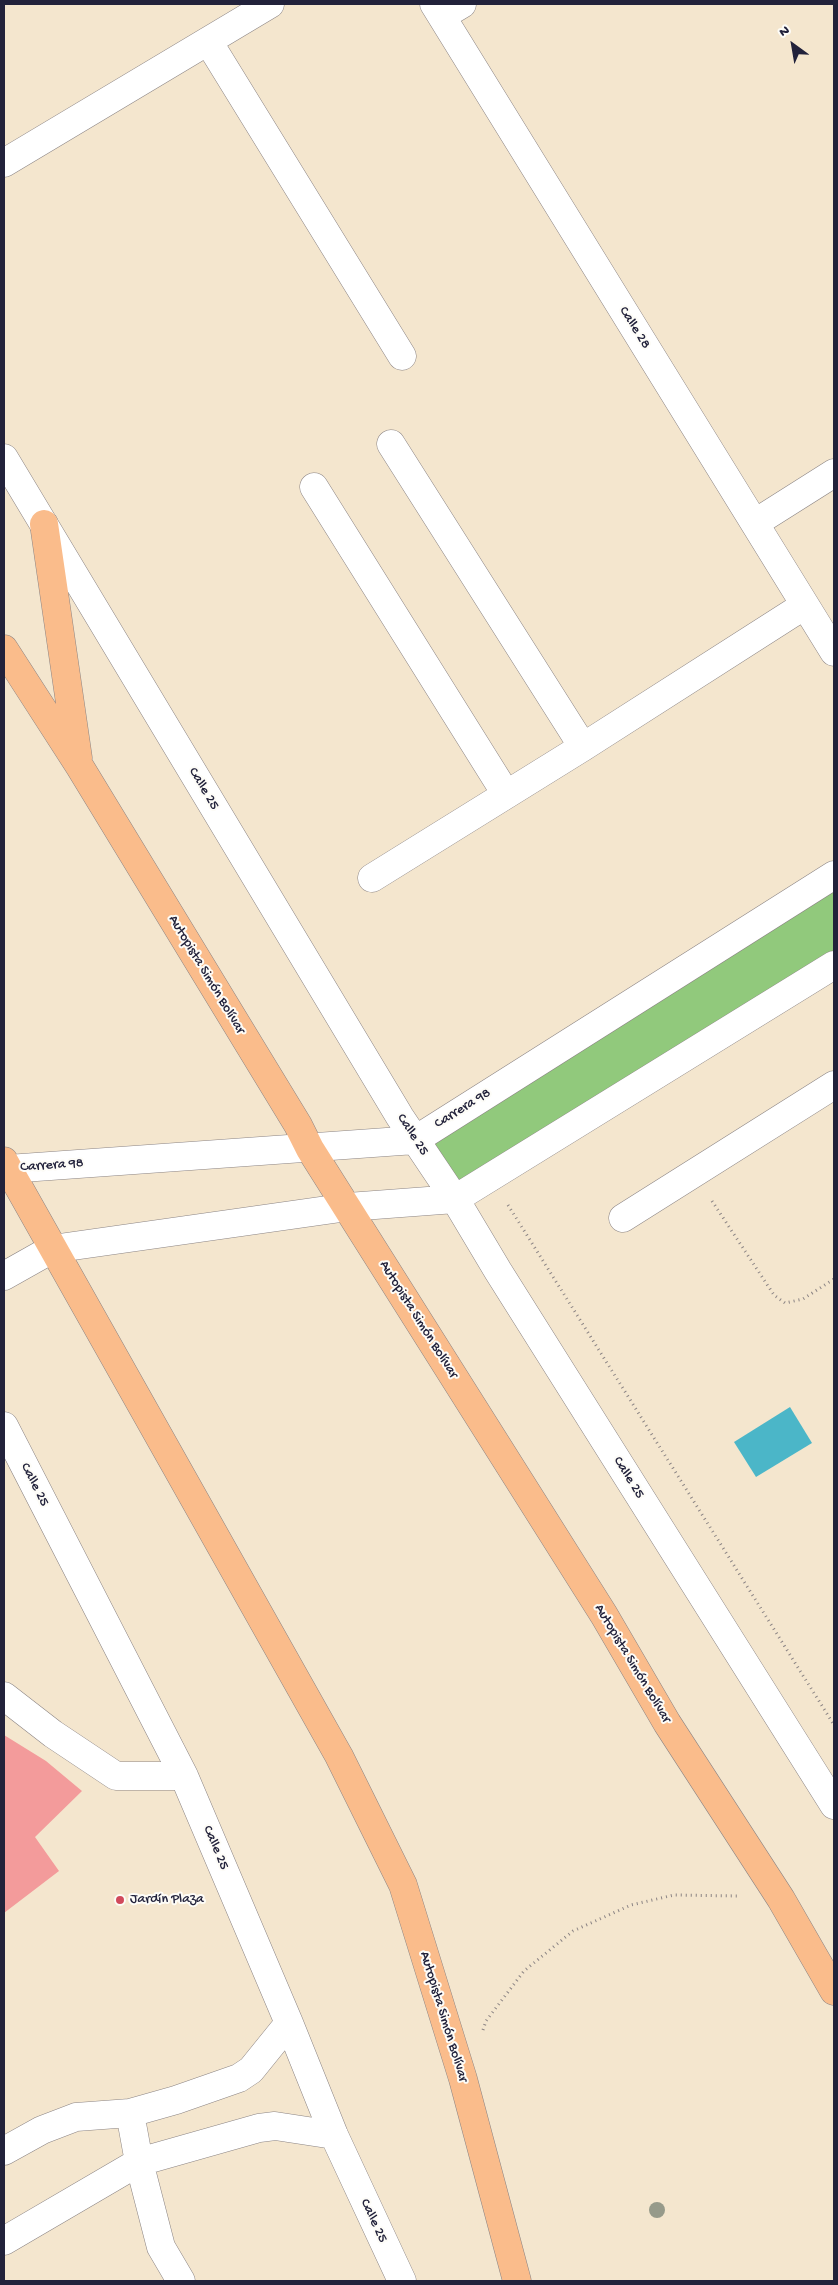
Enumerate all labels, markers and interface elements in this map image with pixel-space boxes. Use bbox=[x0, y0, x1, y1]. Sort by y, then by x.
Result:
north arrow bbox=[768, 20, 818, 70]
text: N bbox=[776, 22, 793, 41]
street label: Calle 28 bbox=[615, 304, 653, 352]
street label: Calle 25 bbox=[184, 765, 222, 813]
street label: Autopista Simón Bolívar bbox=[164, 912, 248, 1038]
street label: Carrera 98 bbox=[432, 1085, 494, 1133]
street label: Calle 25 bbox=[392, 1111, 432, 1159]
street label: Carrera 98 bbox=[20, 1155, 84, 1177]
street label: Autopista Simón Bolívar bbox=[375, 1258, 461, 1382]
street label: Calle 25 bbox=[609, 1454, 647, 1502]
street label: Calle 25 bbox=[16, 1461, 52, 1509]
street label: Autopista Simón Bolívar bbox=[590, 1601, 674, 1727]
street label: Calle 25 bbox=[198, 1823, 232, 1873]
place label: Jardín Plaza bbox=[130, 1892, 204, 1908]
marker: Jardín Plaza bbox=[114, 1894, 126, 1906]
street label: Autopista Simón Bolívar bbox=[415, 1950, 471, 2084]
street label: Calle 25 bbox=[356, 2196, 390, 2246]

